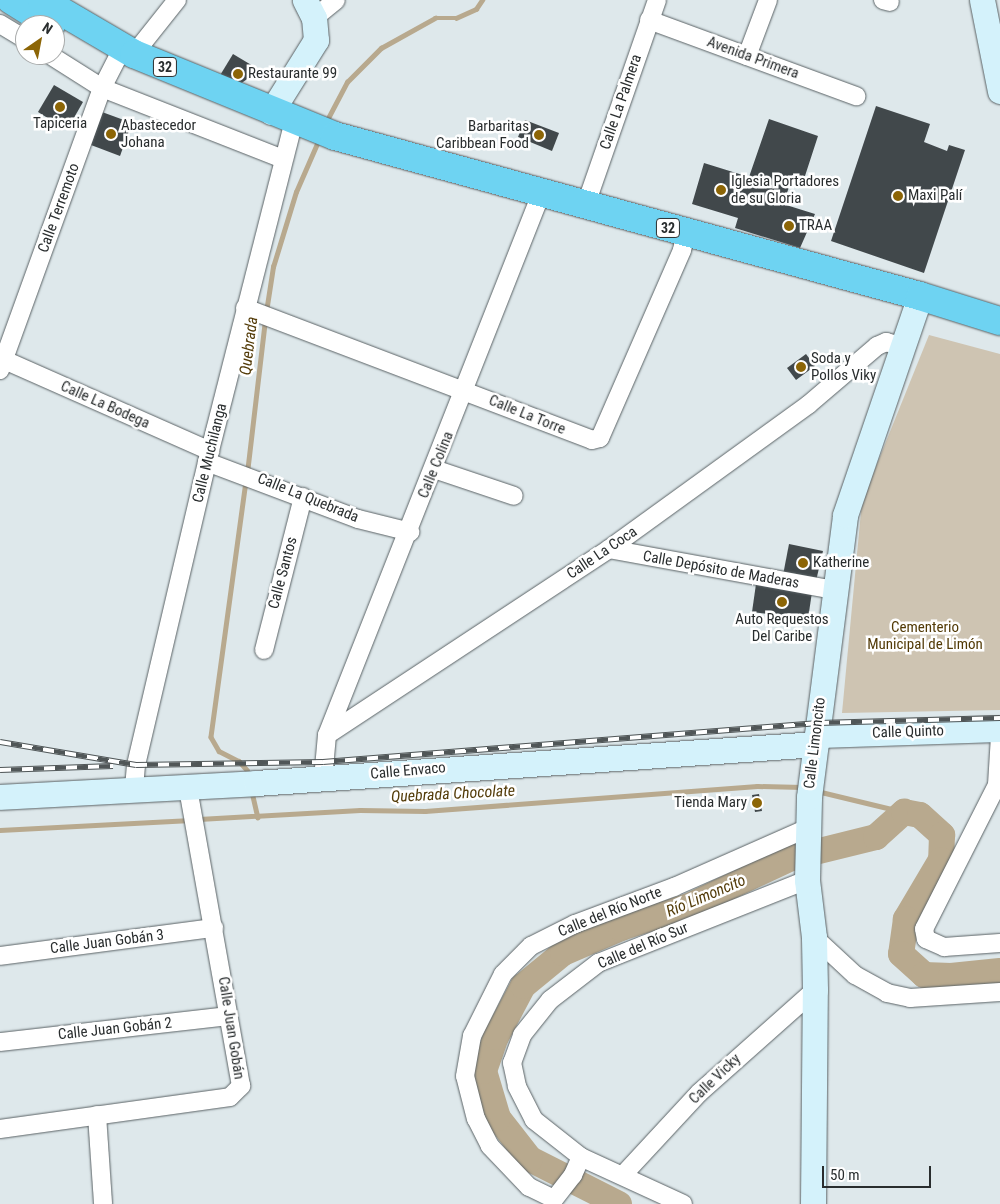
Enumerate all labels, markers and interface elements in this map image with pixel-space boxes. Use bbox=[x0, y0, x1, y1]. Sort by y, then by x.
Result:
north arrow bbox=[15, 15, 65, 65]
text: N bbox=[40, 19, 56, 37]
street label: Avenida Primera bbox=[705, 33, 801, 83]
street label: Calle La Palmera bbox=[596, 52, 646, 152]
road number: 32 bbox=[152, 56, 178, 78]
place label: Restaurante 99 bbox=[248, 65, 337, 83]
marker: Restaurante 99 bbox=[232, 68, 244, 80]
marker: Tapiceria bbox=[54, 101, 66, 113]
place label: Tapiceria bbox=[33, 115, 87, 133]
place label: Abastecedor Johana bbox=[121, 116, 196, 151]
place label: Barbaritas Caribbean Food bbox=[436, 117, 529, 152]
marker: Abastecedor Johana bbox=[105, 128, 117, 140]
marker: Barbaritas Caribbean Food bbox=[533, 129, 545, 141]
street label: Calle Terremoto bbox=[34, 161, 84, 255]
place label: Iglesia Portadores de su Gloria bbox=[731, 172, 839, 207]
marker: Iglesia Portadores de su Gloria bbox=[715, 184, 727, 196]
place label: Maxi Palí bbox=[908, 187, 962, 205]
marker: Maxi Palí bbox=[892, 190, 904, 202]
road number: 32 bbox=[656, 217, 680, 240]
place label: TRAA bbox=[799, 217, 832, 235]
marker: TRAA bbox=[783, 220, 795, 232]
water label: Quebrada bbox=[236, 316, 262, 376]
place label: Soda y Pollos Viky bbox=[811, 349, 876, 384]
marker: Soda y Pollos Viky bbox=[795, 361, 807, 373]
street label: Calle La Bodega bbox=[58, 377, 152, 433]
street label: Calle La Torre bbox=[486, 391, 568, 439]
street label: Calle Muchilanga bbox=[189, 401, 231, 505]
street label: Calle Colina bbox=[414, 429, 458, 501]
street label: Calle La Quebrada bbox=[255, 470, 361, 526]
street label: Calle La Coca bbox=[563, 523, 641, 583]
street label: Calle Santos bbox=[265, 535, 301, 611]
street label: Calle Depósito de Maderas bbox=[641, 547, 801, 593]
place label: Katherine bbox=[813, 554, 869, 572]
marker: Katherine bbox=[797, 557, 809, 569]
marker: Auto Requestos Del Caribe bbox=[776, 596, 788, 608]
place label: Auto Requestos Del Caribe bbox=[735, 610, 829, 645]
park label: Cementerio Municipal de Limón bbox=[867, 618, 983, 653]
street label: Calle Limoncito bbox=[800, 696, 830, 790]
street label: Calle Quinto bbox=[872, 722, 944, 742]
street label: Calle Envaco bbox=[370, 759, 446, 783]
water label: Quebrada Chocolate bbox=[390, 781, 516, 807]
place label: Tienda Mary bbox=[674, 794, 747, 812]
marker: Tienda Mary bbox=[751, 797, 763, 809]
water label: Río Limoncito bbox=[663, 871, 749, 921]
street label: Calle del Río Norte bbox=[556, 883, 664, 941]
street label: Calle del Río Sur bbox=[595, 919, 691, 973]
street label: Calle Juan Gobán 3 bbox=[49, 926, 165, 958]
street label: Calle Juan Gobán bbox=[214, 975, 248, 1081]
street label: Calle Juan Gobán 2 bbox=[57, 1014, 173, 1044]
street label: Calle Vicky bbox=[685, 1050, 745, 1108]
scale bar bbox=[825, 1156, 934, 1188]
text: 50 m bbox=[830, 1166, 860, 1184]

